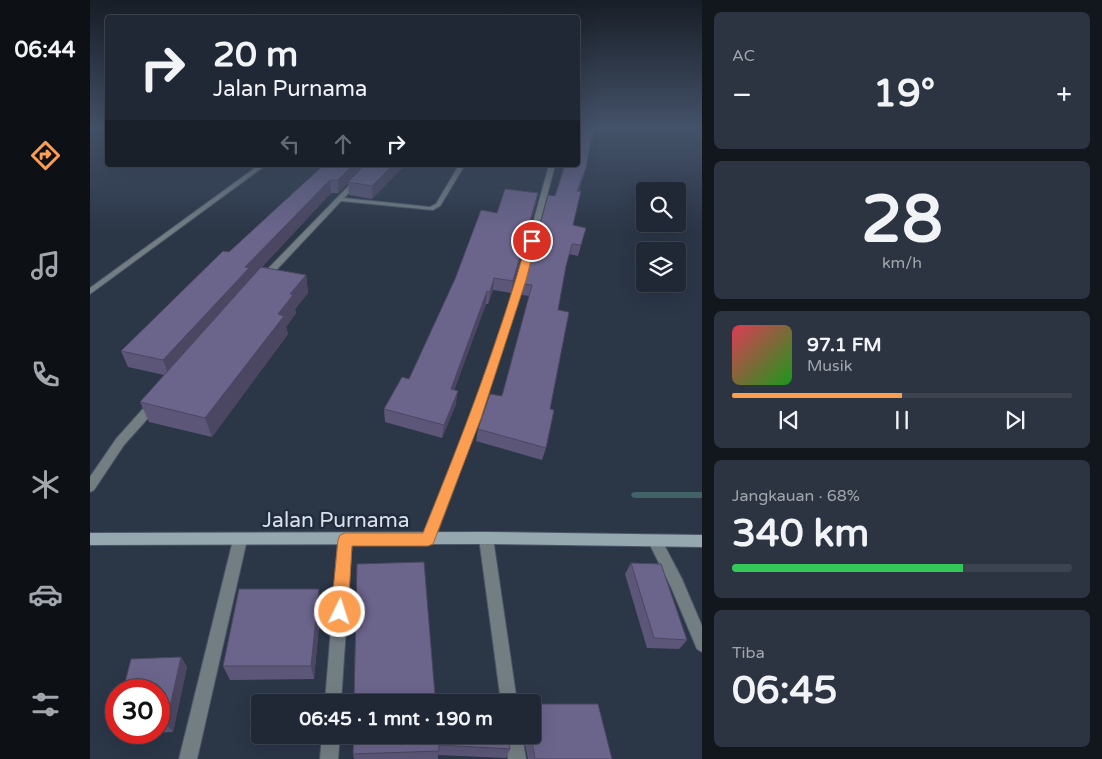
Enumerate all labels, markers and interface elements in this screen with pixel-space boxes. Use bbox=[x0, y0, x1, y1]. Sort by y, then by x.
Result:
text: 20 m bbox=[213, 34, 298, 76]
icon: right bbox=[130, 35, 195, 100]
text: 06:44 bbox=[15, 37, 75, 63]
text: AC bbox=[732, 46, 755, 66]
text: 19° bbox=[873, 71, 935, 117]
text: Jalan Purnama bbox=[213, 76, 367, 102]
text: − bbox=[732, 78, 752, 112]
text: + bbox=[1056, 78, 1072, 112]
icon: left bbox=[276, 130, 304, 158]
icon: ahead bbox=[329, 130, 357, 158]
icon: right bbox=[382, 130, 410, 158]
icon: directions bbox=[28, 138, 63, 173]
text: 28 bbox=[861, 181, 943, 260]
map controls bbox=[636, 182, 686, 292]
button: search bbox=[636, 182, 686, 232]
pin bbox=[511, 220, 553, 262]
icon: arrive bbox=[518, 227, 546, 255]
button: layers bbox=[636, 242, 686, 292]
icon: music bbox=[28, 248, 63, 283]
text: km/h bbox=[882, 253, 922, 273]
text: 97.1 FM bbox=[807, 334, 882, 356]
text: Musik bbox=[807, 356, 852, 376]
icon: phone bbox=[28, 357, 63, 392]
icon: previous bbox=[775, 406, 803, 434]
icon: pause bbox=[888, 406, 916, 434]
icon: next bbox=[1001, 406, 1029, 434]
icon: climate bbox=[28, 467, 63, 502]
text: Jangkauan · 68% bbox=[732, 486, 860, 506]
street label: Jalan Purnama bbox=[262, 508, 410, 533]
text: 340 km bbox=[732, 511, 869, 557]
icon: car bbox=[28, 577, 63, 612]
position arrow bbox=[313, 585, 365, 637]
text: Tiba bbox=[732, 643, 765, 663]
text: 06:45 bbox=[732, 668, 837, 714]
speed limit sign: 30 bbox=[105, 679, 170, 744]
icon: filters bbox=[28, 687, 63, 722]
text: 06:45 · 1 mnt · 190 m bbox=[299, 708, 493, 730]

